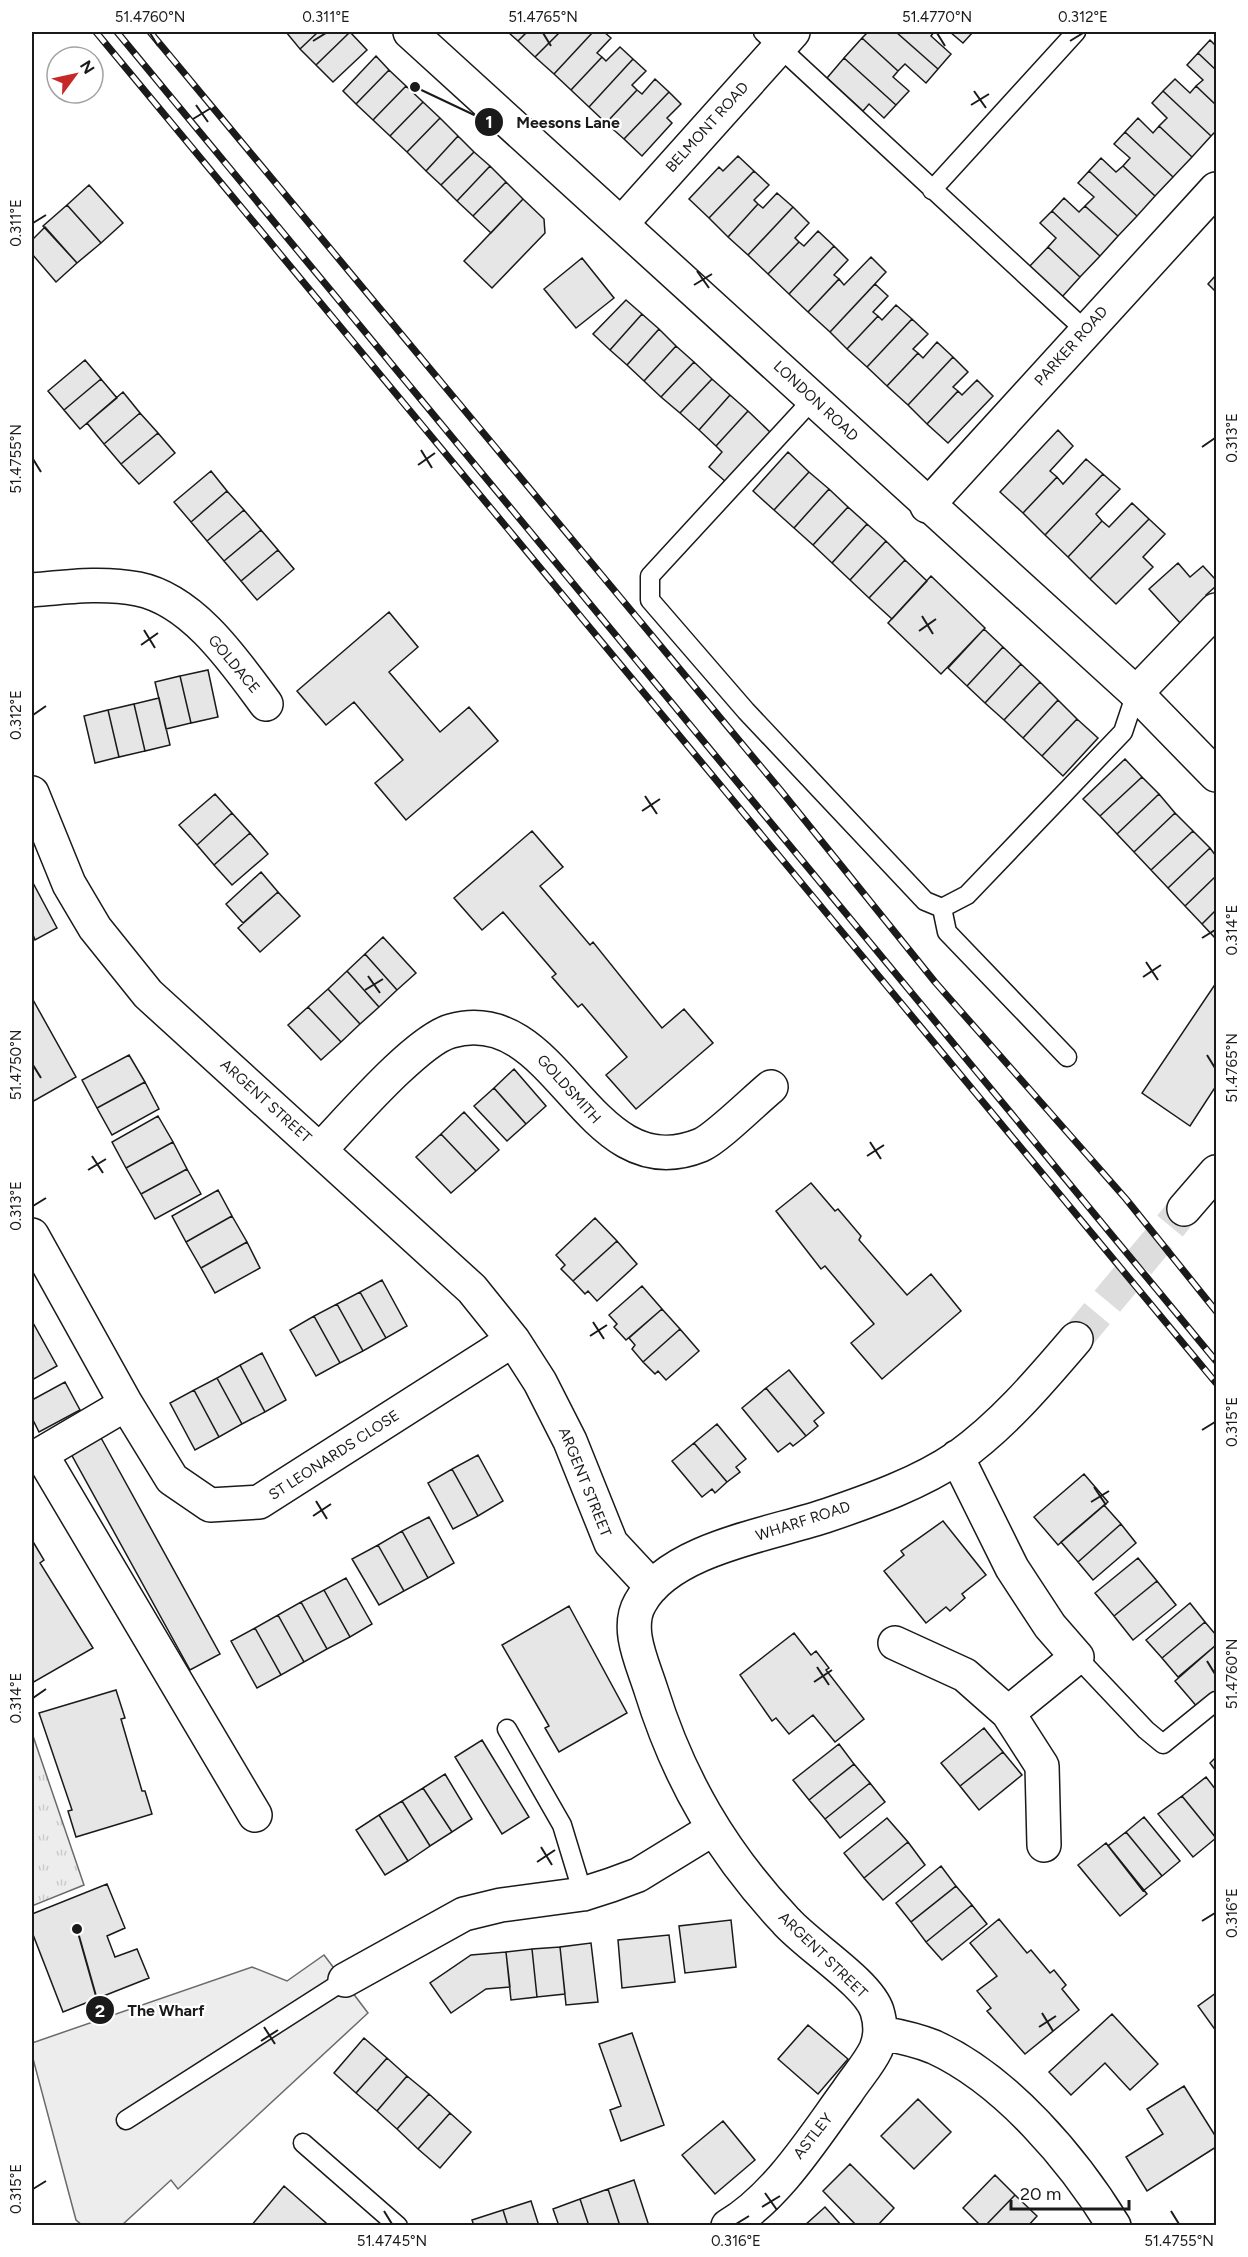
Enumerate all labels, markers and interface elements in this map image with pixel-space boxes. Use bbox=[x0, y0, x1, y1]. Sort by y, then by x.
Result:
text: 51.4760°N bbox=[115, 8, 185, 26]
text: 0.311°E bbox=[302, 8, 350, 26]
text: 51.4765°N bbox=[508, 8, 578, 26]
text: 51.4770°N bbox=[902, 8, 972, 26]
text: 0.312°E bbox=[1058, 8, 1108, 26]
north arrow bbox=[45, 45, 105, 105]
text: N bbox=[76, 57, 98, 77]
street label: BELMONT ROAD bbox=[662, 78, 752, 176]
callout: Meesons Lane bbox=[474, 105, 632, 139]
text: 1 bbox=[485, 111, 493, 133]
text: Meesons Lane bbox=[516, 113, 620, 132]
text: 0.311°E bbox=[7, 199, 25, 247]
street label: PARKER ROAD bbox=[1031, 302, 1111, 390]
street label: LONDON ROAD bbox=[770, 357, 862, 445]
text: 0.313°E bbox=[1223, 413, 1241, 463]
text: 51.4755°N bbox=[7, 424, 25, 494]
street label: GOLDACE bbox=[204, 631, 264, 697]
text: 0.312°E bbox=[7, 690, 25, 740]
text: 0.314°E bbox=[1223, 905, 1241, 955]
text: 51.4750°N bbox=[7, 1030, 25, 1100]
text: 51.4765°N bbox=[1223, 1033, 1241, 1103]
street label: GOLDSMITH bbox=[533, 1051, 605, 1127]
street label: ARGENT STREET bbox=[217, 1055, 316, 1147]
text: 0.313°E bbox=[7, 1181, 25, 1231]
text: 0.315°E bbox=[1223, 1397, 1241, 1447]
street label: ST LEONARDS CLOSE bbox=[265, 1406, 403, 1504]
street label: ARGENT STREET bbox=[555, 1425, 615, 1540]
street label: WHARF ROAD bbox=[753, 1497, 853, 1545]
text: 51.4760°N bbox=[1223, 1639, 1241, 1709]
text: 0.314°E bbox=[7, 1673, 25, 1723]
text: 0.316°E bbox=[1223, 1888, 1241, 1938]
street label: ARGENT STREET bbox=[775, 1908, 872, 2002]
callout: The Wharf bbox=[85, 1993, 216, 2027]
text: 2 bbox=[95, 2000, 105, 2022]
text: The Wharf bbox=[128, 2001, 205, 2020]
street label: ASTLEY bbox=[789, 2109, 837, 2163]
text: 0.315°E bbox=[7, 2164, 25, 2214]
scale bar bbox=[1011, 2173, 1130, 2211]
text: 20 m bbox=[1020, 2183, 1061, 2205]
text: 51.4745°N bbox=[357, 2232, 427, 2250]
text: 0.316°E bbox=[711, 2232, 761, 2250]
text: 51.4755°N bbox=[1144, 2232, 1214, 2250]

